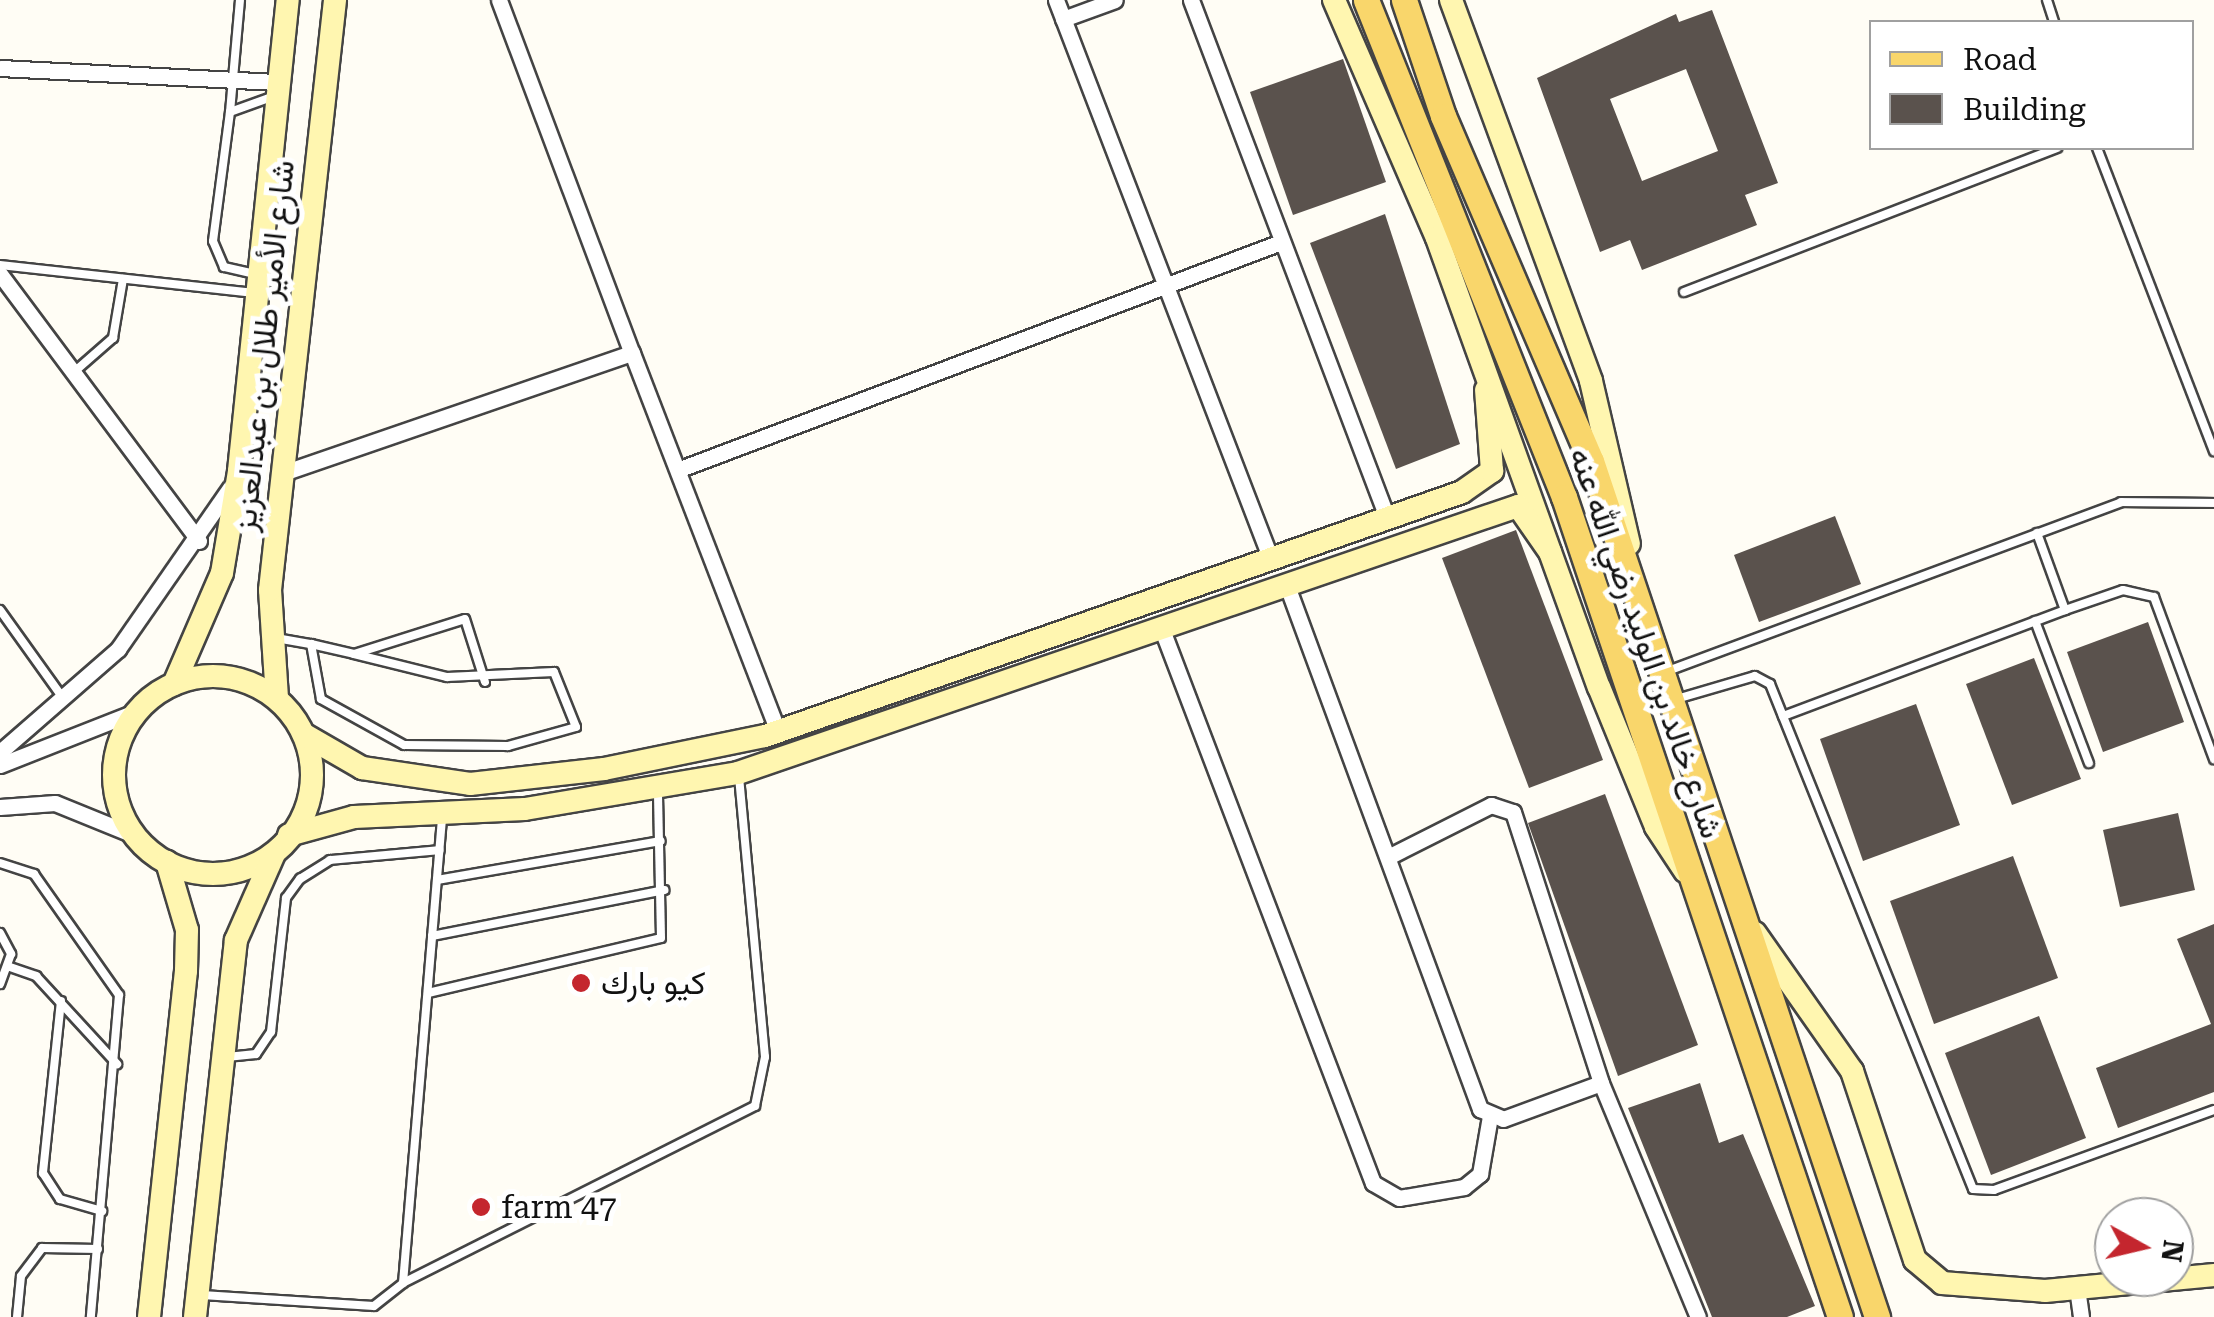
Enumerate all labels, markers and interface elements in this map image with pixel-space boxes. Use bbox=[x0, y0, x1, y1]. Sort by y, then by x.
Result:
legend bbox=[1869, 20, 2194, 150]
text: Road bbox=[1963, 42, 2037, 77]
text: Building bbox=[1963, 92, 2086, 127]
street label: شارع الأمير طلال بن عبدالعزيز bbox=[225, 158, 303, 534]
street label: شارع خالد بن الوليد رضي الله عنه bbox=[1561, 443, 1731, 843]
place label: كيو بارك bbox=[601, 964, 706, 1002]
marker: كيو بارك bbox=[570, 972, 592, 994]
place label: farm 47 bbox=[501, 1188, 617, 1226]
marker: farm 47 bbox=[470, 1196, 492, 1218]
north arrow bbox=[2094, 1197, 2194, 1297]
text: N bbox=[2154, 1238, 2190, 1264]

